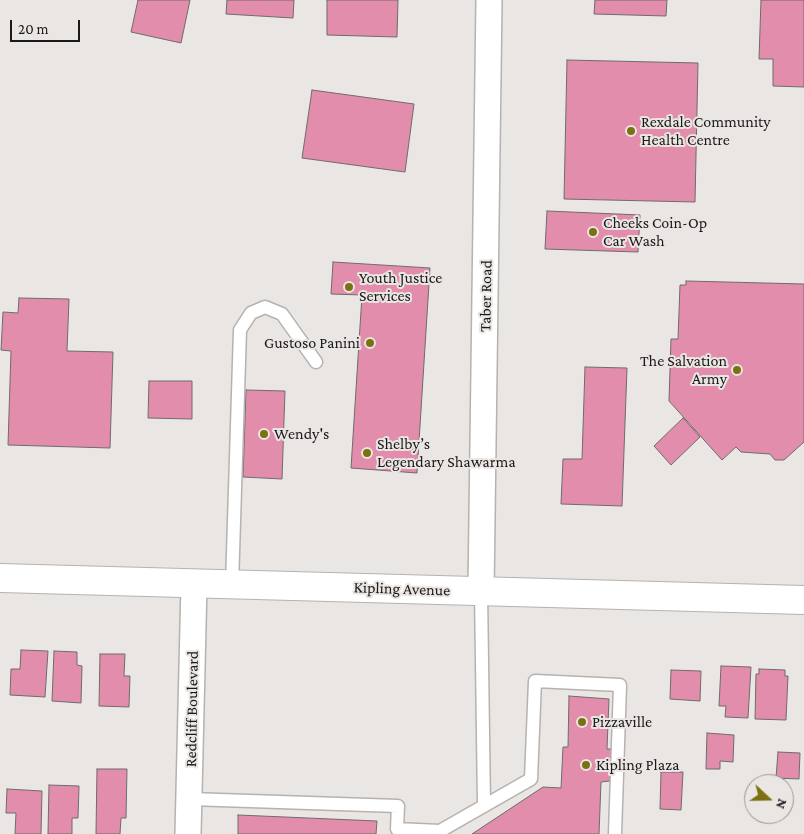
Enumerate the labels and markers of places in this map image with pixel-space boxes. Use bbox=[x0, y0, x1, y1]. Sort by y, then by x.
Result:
place label: Rexdale Community Health Centre bbox=[641, 112, 771, 150]
marker: Rexdale Community Health Centre bbox=[625, 125, 637, 137]
place label: Cheeks Coin-Op Car Wash bbox=[603, 213, 707, 251]
marker: Cheeks Coin-Op Car Wash bbox=[587, 226, 599, 238]
place label: Youth Justice Services bbox=[359, 268, 442, 306]
marker: Youth Justice Services bbox=[343, 281, 355, 293]
place label: Gustoso Panini bbox=[264, 333, 360, 353]
marker: Gustoso Panini bbox=[364, 337, 376, 349]
place label: The Salvation Army bbox=[640, 351, 727, 389]
marker: The Salvation Army bbox=[731, 364, 743, 376]
place label: Wendy's bbox=[274, 424, 329, 444]
marker: Wendy's bbox=[258, 428, 270, 440]
place label: Shelby’s Legendary Shawarma bbox=[377, 434, 516, 472]
marker: Shelby’s Legendary Shawarma bbox=[361, 447, 373, 459]
place label: Pizzaville bbox=[592, 712, 652, 732]
marker: Pizzaville bbox=[576, 716, 588, 728]
place label: Kipling Plaza bbox=[596, 755, 679, 775]
marker: Kipling Plaza bbox=[580, 759, 592, 771]

